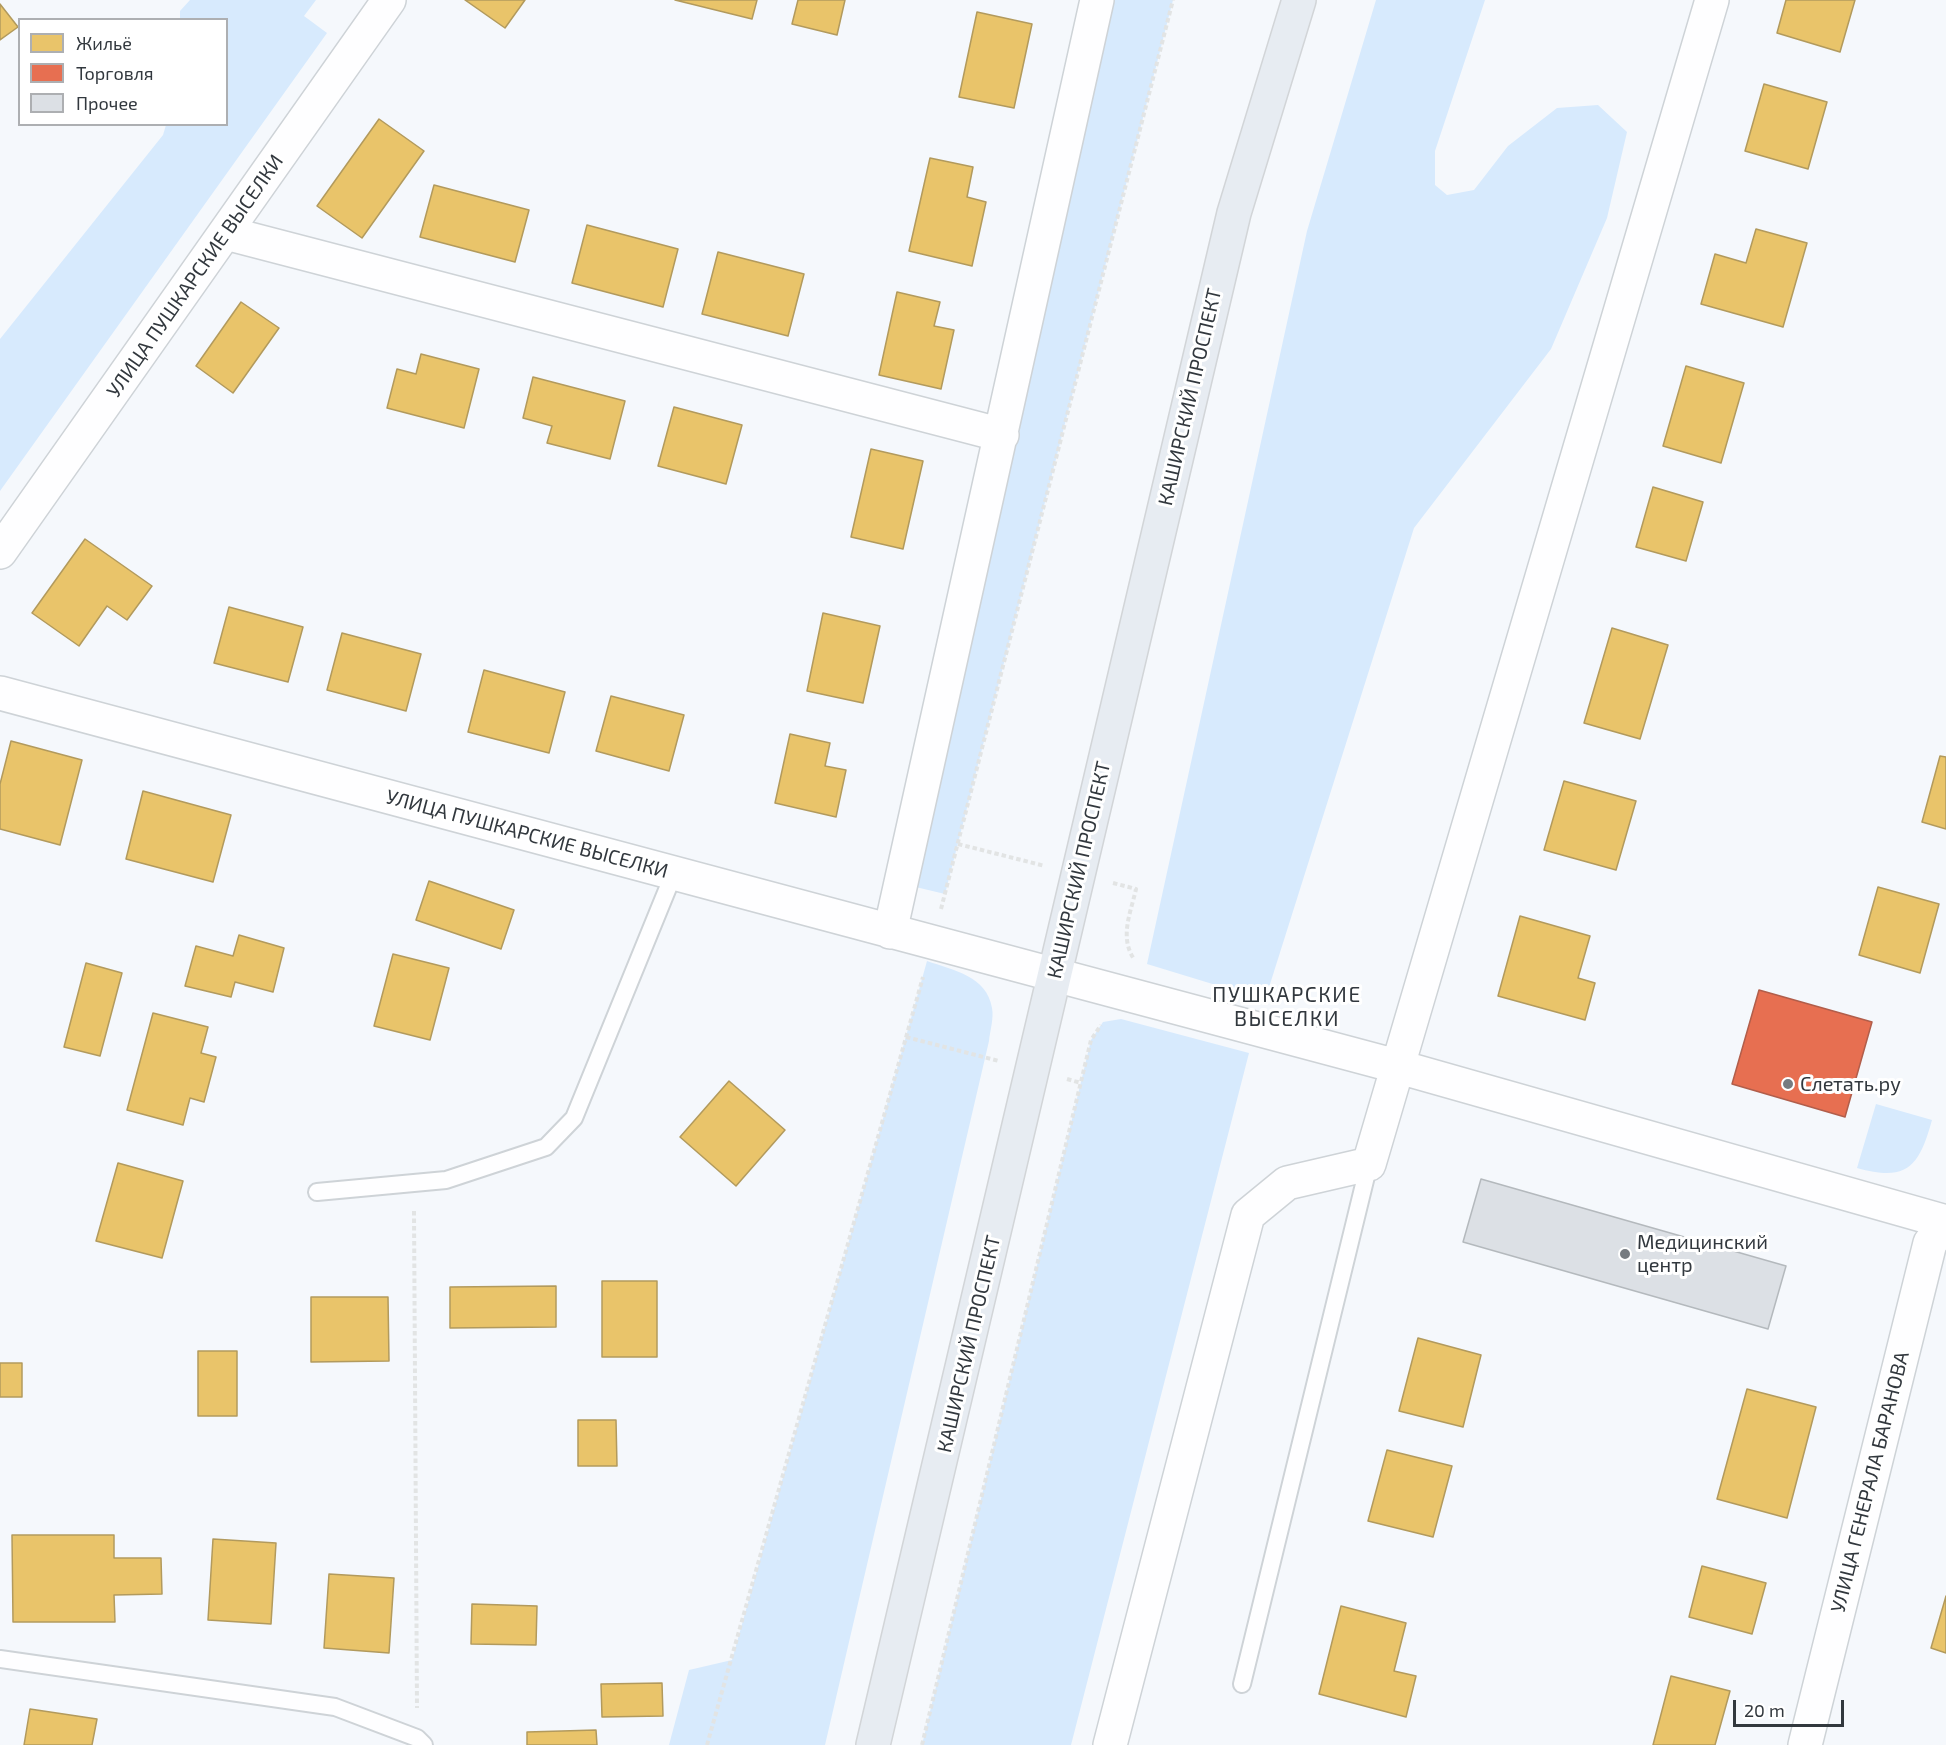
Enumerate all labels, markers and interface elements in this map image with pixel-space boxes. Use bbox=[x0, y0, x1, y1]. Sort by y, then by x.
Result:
legend bbox=[18, 18, 228, 126]
text: Жильё bbox=[76, 32, 132, 54]
text: Торговля bbox=[76, 62, 154, 84]
text: Прочее bbox=[76, 92, 138, 114]
street label: УЛИЦА ПУШКАРСКИЕ ВЫСЕЛКИ bbox=[102, 150, 288, 402]
street label: КАШИРСКИЙ ПРОСПЕКТ bbox=[1153, 286, 1227, 508]
street label: КАШИРСКИЙ ПРОСПЕКТ bbox=[1042, 759, 1116, 981]
street label: УЛИЦА ПУШКАРСКИЕ ВЫСЕЛКИ bbox=[383, 785, 671, 883]
district label: ПУШКАРСКИЕ ВЫСЕЛКИ bbox=[1212, 982, 1362, 1032]
place label: Слетать.ру bbox=[1800, 1072, 1901, 1096]
marker: Слетать.ру bbox=[1781, 1077, 1795, 1091]
place label: Медицинский центр bbox=[1637, 1230, 1768, 1277]
street label: КАШИРСКИЙ ПРОСПЕКТ bbox=[932, 1233, 1006, 1455]
marker: Медицинский центр bbox=[1618, 1247, 1632, 1261]
street label: УЛИЦА ГЕНЕРАЛА БАРАНОВА bbox=[1826, 1349, 1914, 1615]
scale bar bbox=[1736, 1688, 1847, 1726]
text: 20 m bbox=[1744, 1699, 1785, 1721]

